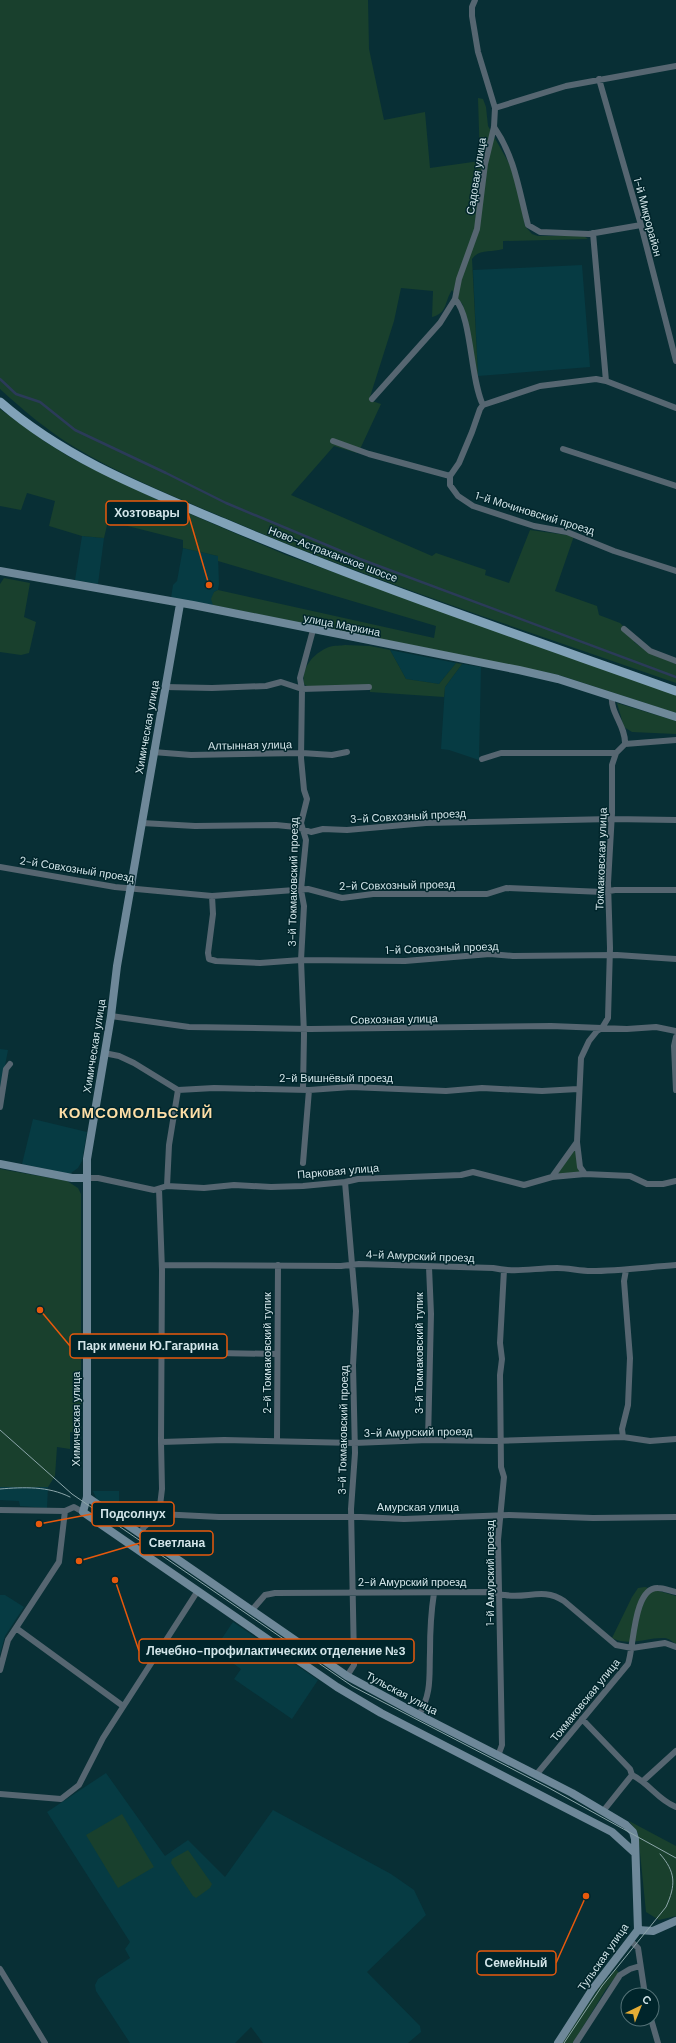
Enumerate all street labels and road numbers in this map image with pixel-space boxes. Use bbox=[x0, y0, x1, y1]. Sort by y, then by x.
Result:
street label: Садовая улица bbox=[463, 136, 489, 215]
street label: 1-й Микрорайон bbox=[631, 176, 665, 258]
street label: 1-й Мочиновский проезд bbox=[474, 488, 597, 538]
street label: Ново-Астраханское шоссе bbox=[266, 523, 400, 585]
street label: улица Маркина bbox=[302, 611, 382, 639]
street label: Химическая улица bbox=[132, 678, 162, 775]
street label: Алтынная улица bbox=[208, 737, 293, 753]
street label: 3-й Совхозный проезд bbox=[350, 806, 467, 826]
street label: Токмаковская улица bbox=[592, 806, 610, 911]
street label: 3-й Токмаковский проезд bbox=[285, 817, 301, 947]
street label: 2-й Совхозный проезд bbox=[19, 853, 136, 885]
street label: 2-й Совхозный проезд bbox=[339, 877, 456, 893]
street label: 1-й Совхозный проезд bbox=[385, 939, 499, 957]
street label: Химическая улица bbox=[80, 997, 108, 1094]
street label: Совхозная улица bbox=[350, 1011, 439, 1027]
street label: 2-й Вишнёвый проезд bbox=[279, 1071, 394, 1085]
street label: Парковая улица bbox=[296, 1160, 380, 1182]
street label: 4-й Амурский проезд bbox=[365, 1247, 475, 1265]
street label: 2-й Токмаковский тупик bbox=[260, 1292, 274, 1414]
street label: 3-й Токмаковский тупик bbox=[412, 1292, 426, 1414]
street label: 3-й Токмаковский проезд bbox=[335, 1365, 351, 1495]
street label: Химическая улица bbox=[69, 1371, 83, 1466]
street label: 3-й Амурский проезд bbox=[363, 1424, 473, 1440]
street label: Амурская улица bbox=[377, 1500, 460, 1514]
street label: 1-й Амурский проезд bbox=[483, 1520, 497, 1626]
street label: 2-й Амурский проезд bbox=[358, 1575, 467, 1589]
street label: Токмаковская улица bbox=[547, 1655, 623, 1744]
street label: Тульская улица bbox=[364, 1668, 441, 1718]
street label: Тульская улица bbox=[575, 1920, 632, 1993]

